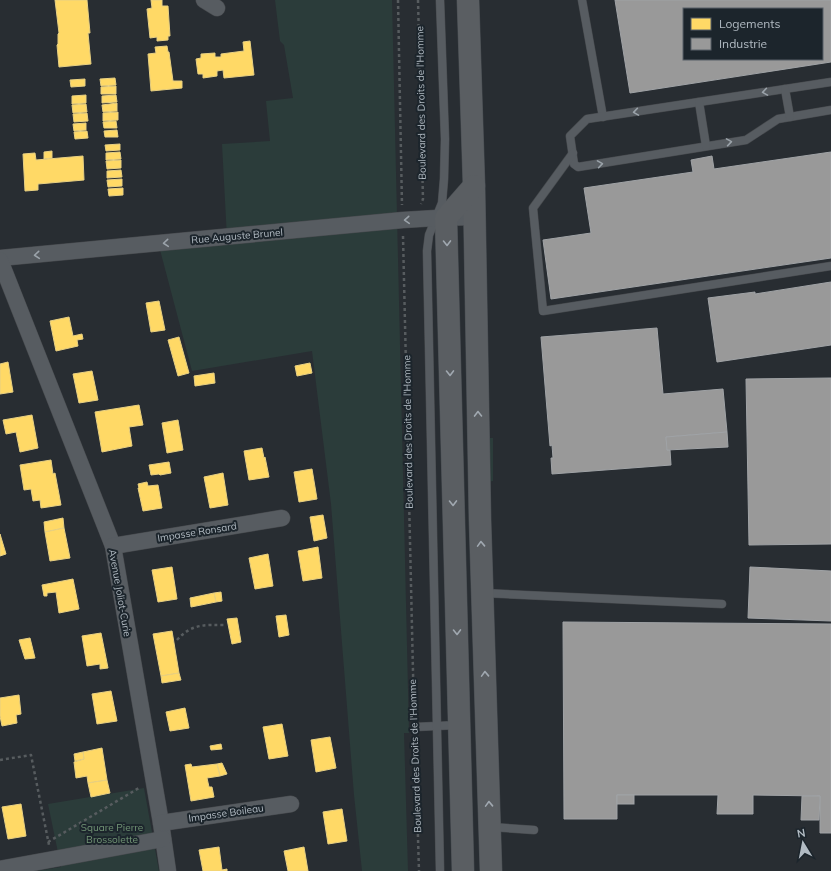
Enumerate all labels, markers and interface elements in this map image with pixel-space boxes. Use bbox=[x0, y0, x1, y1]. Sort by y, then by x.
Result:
legend bbox=[683, 8, 823, 60]
text: Logements bbox=[719, 16, 780, 31]
street label: Boulevard des Droits de l'Homme bbox=[413, 26, 429, 180]
text: Industrie bbox=[719, 36, 767, 51]
one-way arrow bbox=[762, 87, 768, 96]
one-way arrow bbox=[633, 107, 639, 116]
one-way arrow bbox=[725, 139, 732, 147]
one-way arrow bbox=[597, 160, 603, 168]
one-way arrow bbox=[404, 215, 410, 224]
street label: Rue Auguste Brunel bbox=[191, 226, 283, 246]
one-way arrow bbox=[163, 238, 169, 247]
one-way arrow bbox=[442, 240, 451, 246]
one-way arrow bbox=[34, 250, 40, 259]
street label: Boulevard des Droits de l'Homme bbox=[400, 355, 416, 509]
one-way arrow bbox=[446, 370, 454, 376]
one-way arrow bbox=[474, 411, 482, 417]
one-way arrow bbox=[449, 500, 457, 506]
street label: Impasse Ronsard bbox=[156, 519, 238, 545]
one-way arrow bbox=[477, 541, 485, 547]
street label: Avenue Joliot-Curie bbox=[106, 548, 134, 638]
one-way arrow bbox=[452, 629, 461, 635]
one-way arrow bbox=[481, 671, 489, 677]
street label: Boulevard des Droits de l'Homme bbox=[406, 679, 424, 833]
street label: Impasse Boileau bbox=[188, 801, 264, 825]
one-way arrow bbox=[485, 801, 493, 807]
park label: Square Pierre Brossolette bbox=[81, 821, 143, 846]
north arrow bbox=[783, 823, 823, 863]
text: N bbox=[796, 826, 807, 841]

